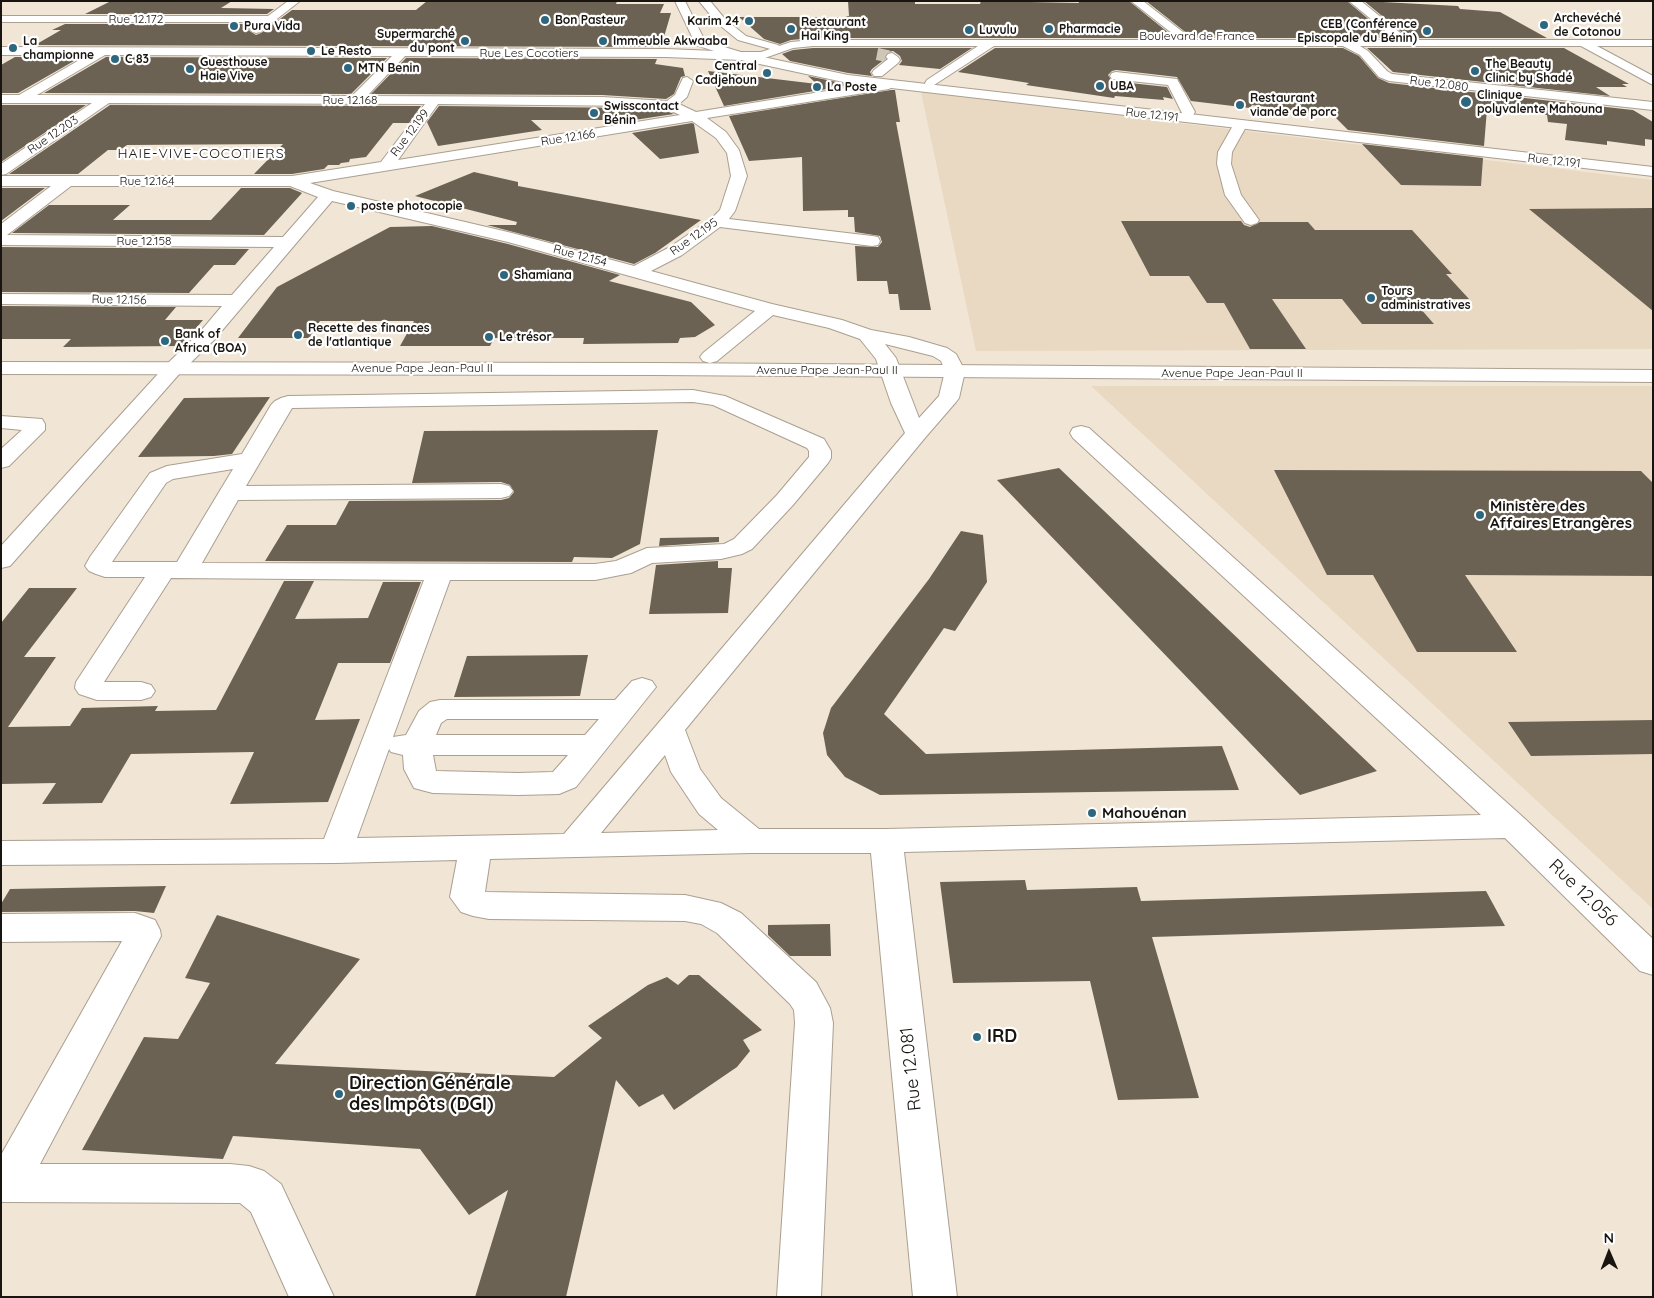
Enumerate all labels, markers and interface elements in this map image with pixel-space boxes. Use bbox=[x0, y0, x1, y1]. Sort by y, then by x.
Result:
place label: Archevéché de Cotonou bbox=[1554, 11, 1621, 39]
street label: Rue 12.172 bbox=[109, 12, 163, 26]
place label: Bon Pasteur bbox=[555, 13, 626, 27]
marker: Bon Pasteur bbox=[539, 14, 551, 26]
place label: Karim 24 bbox=[687, 14, 739, 28]
marker: Karim 24 bbox=[743, 15, 755, 27]
place label: Restaurant Hai King bbox=[801, 15, 866, 43]
place label: CEB (Conférence Episcopale du Bénin) bbox=[1297, 17, 1417, 45]
place label: Pura Vida bbox=[244, 19, 300, 33]
marker: Archevéché de Cotonou bbox=[1538, 19, 1550, 31]
marker: Pura Vida bbox=[228, 20, 240, 32]
place label: Pharmacie bbox=[1059, 22, 1121, 36]
marker: Restaurant Hai King bbox=[785, 23, 797, 35]
place label: Luvulu bbox=[979, 23, 1017, 37]
marker: Pharmacie bbox=[1043, 23, 1055, 35]
marker: Luvulu bbox=[963, 24, 975, 36]
marker: CEB (Conférence Episcopale du Bénin) bbox=[1421, 25, 1433, 37]
place label: Supermarché du pont bbox=[377, 27, 455, 55]
street label: Boulevard de France bbox=[1139, 29, 1255, 43]
place label: La championne bbox=[23, 34, 94, 62]
place label: Immeuble Akwaaba bbox=[613, 34, 728, 48]
marker: Supermarché du pont bbox=[459, 35, 471, 47]
marker: Immeuble Akwaaba bbox=[597, 35, 609, 47]
marker: La championne bbox=[7, 42, 19, 54]
place label: Le Resto bbox=[321, 44, 372, 58]
marker: Le Resto bbox=[305, 45, 317, 57]
street label: Rue Les Cocotiers bbox=[479, 46, 579, 60]
place label: C 83 bbox=[125, 52, 149, 66]
marker: C 83 bbox=[109, 53, 121, 65]
place label: Guesthouse Haie Vive bbox=[200, 55, 268, 83]
place label: The Beauty Clinic by Shadé bbox=[1485, 57, 1572, 85]
place label: Central Cadjehoun bbox=[695, 59, 757, 87]
place label: MTN Benin bbox=[358, 61, 420, 75]
marker: MTN Benin bbox=[342, 62, 354, 74]
marker: Guesthouse Haie Vive bbox=[184, 63, 196, 75]
marker: The Beauty Clinic by Shadé bbox=[1469, 65, 1481, 77]
marker: Central Cadjehoun bbox=[761, 67, 773, 79]
street label: Rue 12.080 bbox=[1409, 73, 1469, 95]
place label: UBA bbox=[1110, 79, 1134, 93]
place label: La Poste bbox=[827, 80, 877, 94]
marker: UBA bbox=[1094, 80, 1106, 92]
marker: La Poste bbox=[811, 81, 823, 93]
place label: Clinique polyvalente Mahouna bbox=[1477, 88, 1603, 116]
place label: Restaurant viande de porc bbox=[1250, 91, 1336, 119]
street label: Rue 12.168 bbox=[323, 93, 377, 107]
marker: Clinique polyvalente Mahouna bbox=[1459, 95, 1473, 109]
place label: Swisscontact Bénin bbox=[604, 99, 679, 127]
marker: Restaurant viande de porc bbox=[1234, 99, 1246, 111]
street label: Rue 12.191 bbox=[1125, 105, 1179, 125]
street label: Rue 12.199 bbox=[388, 107, 432, 159]
marker: Swisscontact Bénin bbox=[588, 107, 600, 119]
street label: Rue 12.203 bbox=[25, 113, 81, 157]
street label: Rue 12.166 bbox=[540, 127, 596, 149]
district label: HAIE-VIVE-COCOTIERS bbox=[115, 146, 287, 162]
street label: Rue 12.191 bbox=[1527, 151, 1581, 171]
street label: Rue 12.164 bbox=[120, 174, 174, 188]
place label: poste photocopie bbox=[361, 199, 463, 213]
marker: poste photocopie bbox=[345, 200, 357, 212]
street label: Rue 12.195 bbox=[667, 215, 721, 259]
street label: Rue 12.158 bbox=[116, 234, 172, 248]
street label: Rue 12.154 bbox=[552, 242, 608, 270]
place label: Shamiana bbox=[514, 268, 572, 282]
marker: Shamiana bbox=[498, 269, 510, 281]
place label: Tours administratives bbox=[1381, 284, 1471, 312]
street label: Rue 12.156 bbox=[91, 292, 147, 308]
marker: Tours administratives bbox=[1365, 292, 1377, 304]
place label: Recette des finances de l'atlantique bbox=[308, 321, 430, 349]
place label: Bank of Africa (BOA) bbox=[175, 327, 246, 355]
marker: Recette des finances de l'atlantique bbox=[292, 329, 304, 341]
place label: Le trésor bbox=[499, 330, 552, 344]
marker: Le trésor bbox=[483, 331, 495, 343]
marker: Bank of Africa (BOA) bbox=[159, 335, 171, 347]
street label: Avenue Pape Jean-Paul II bbox=[351, 361, 493, 375]
street label: Avenue Pape Jean-Paul II bbox=[756, 363, 898, 377]
street label: Avenue Pape Jean-Paul II bbox=[1161, 366, 1303, 380]
place label: Ministère des Affaires Etrangères bbox=[1490, 497, 1632, 532]
marker: Ministère des Affaires Etrangères bbox=[1474, 509, 1486, 521]
place label: Mahouénan bbox=[1102, 804, 1187, 822]
marker: Mahouénan bbox=[1086, 807, 1098, 819]
street label: Rue 12.056 bbox=[1544, 855, 1622, 931]
street label: Rue 12.081 bbox=[896, 1026, 926, 1112]
place label: IRD bbox=[987, 1026, 1017, 1048]
marker: IRD bbox=[971, 1031, 983, 1043]
place label: Direction Générale des Impôts (DGI) bbox=[349, 1073, 511, 1116]
marker: Direction Générale des Impôts (DGI) bbox=[333, 1088, 345, 1100]
north arrow bbox=[1584, 1228, 1634, 1278]
text: N bbox=[1603, 1229, 1614, 1247]

